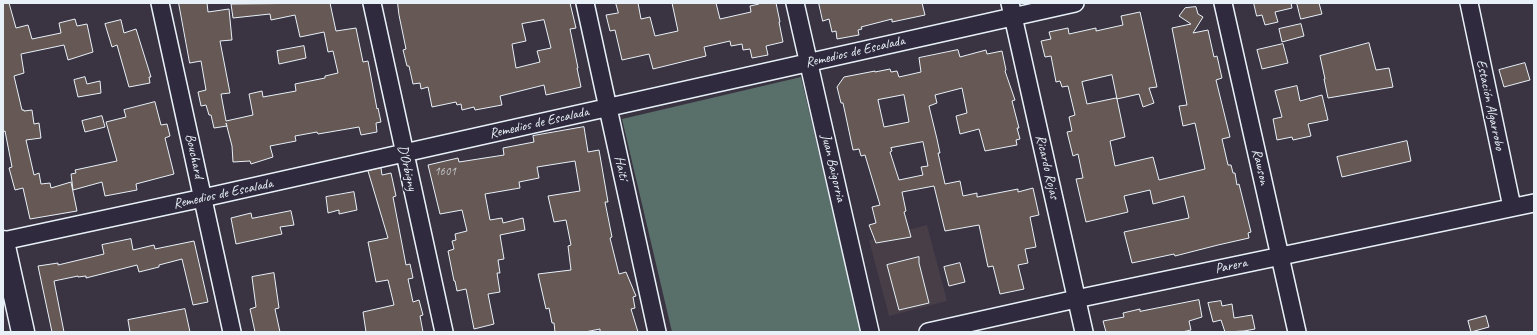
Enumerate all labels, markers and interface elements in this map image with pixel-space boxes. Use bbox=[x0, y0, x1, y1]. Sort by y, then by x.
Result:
street label: Remedios de Escalada bbox=[804, 32, 906, 72]
street label: Estación Algarrobo bbox=[1472, 58, 1508, 152]
street label: Remedios de Escalada bbox=[488, 103, 590, 143]
street label: Bouchard bbox=[181, 132, 207, 180]
street label: Juan Baigorria bbox=[817, 133, 849, 203]
street label: Ricardo Rojas bbox=[1031, 133, 1063, 201]
street label: D'Orbigny bbox=[394, 143, 420, 193]
street label: Rawson bbox=[1248, 147, 1272, 187]
street label: Haití bbox=[610, 155, 632, 181]
house number: 1601 bbox=[434, 165, 456, 179]
street label: Remedios de Escalada bbox=[172, 175, 274, 213]
street label: Parera bbox=[1213, 254, 1249, 278]

